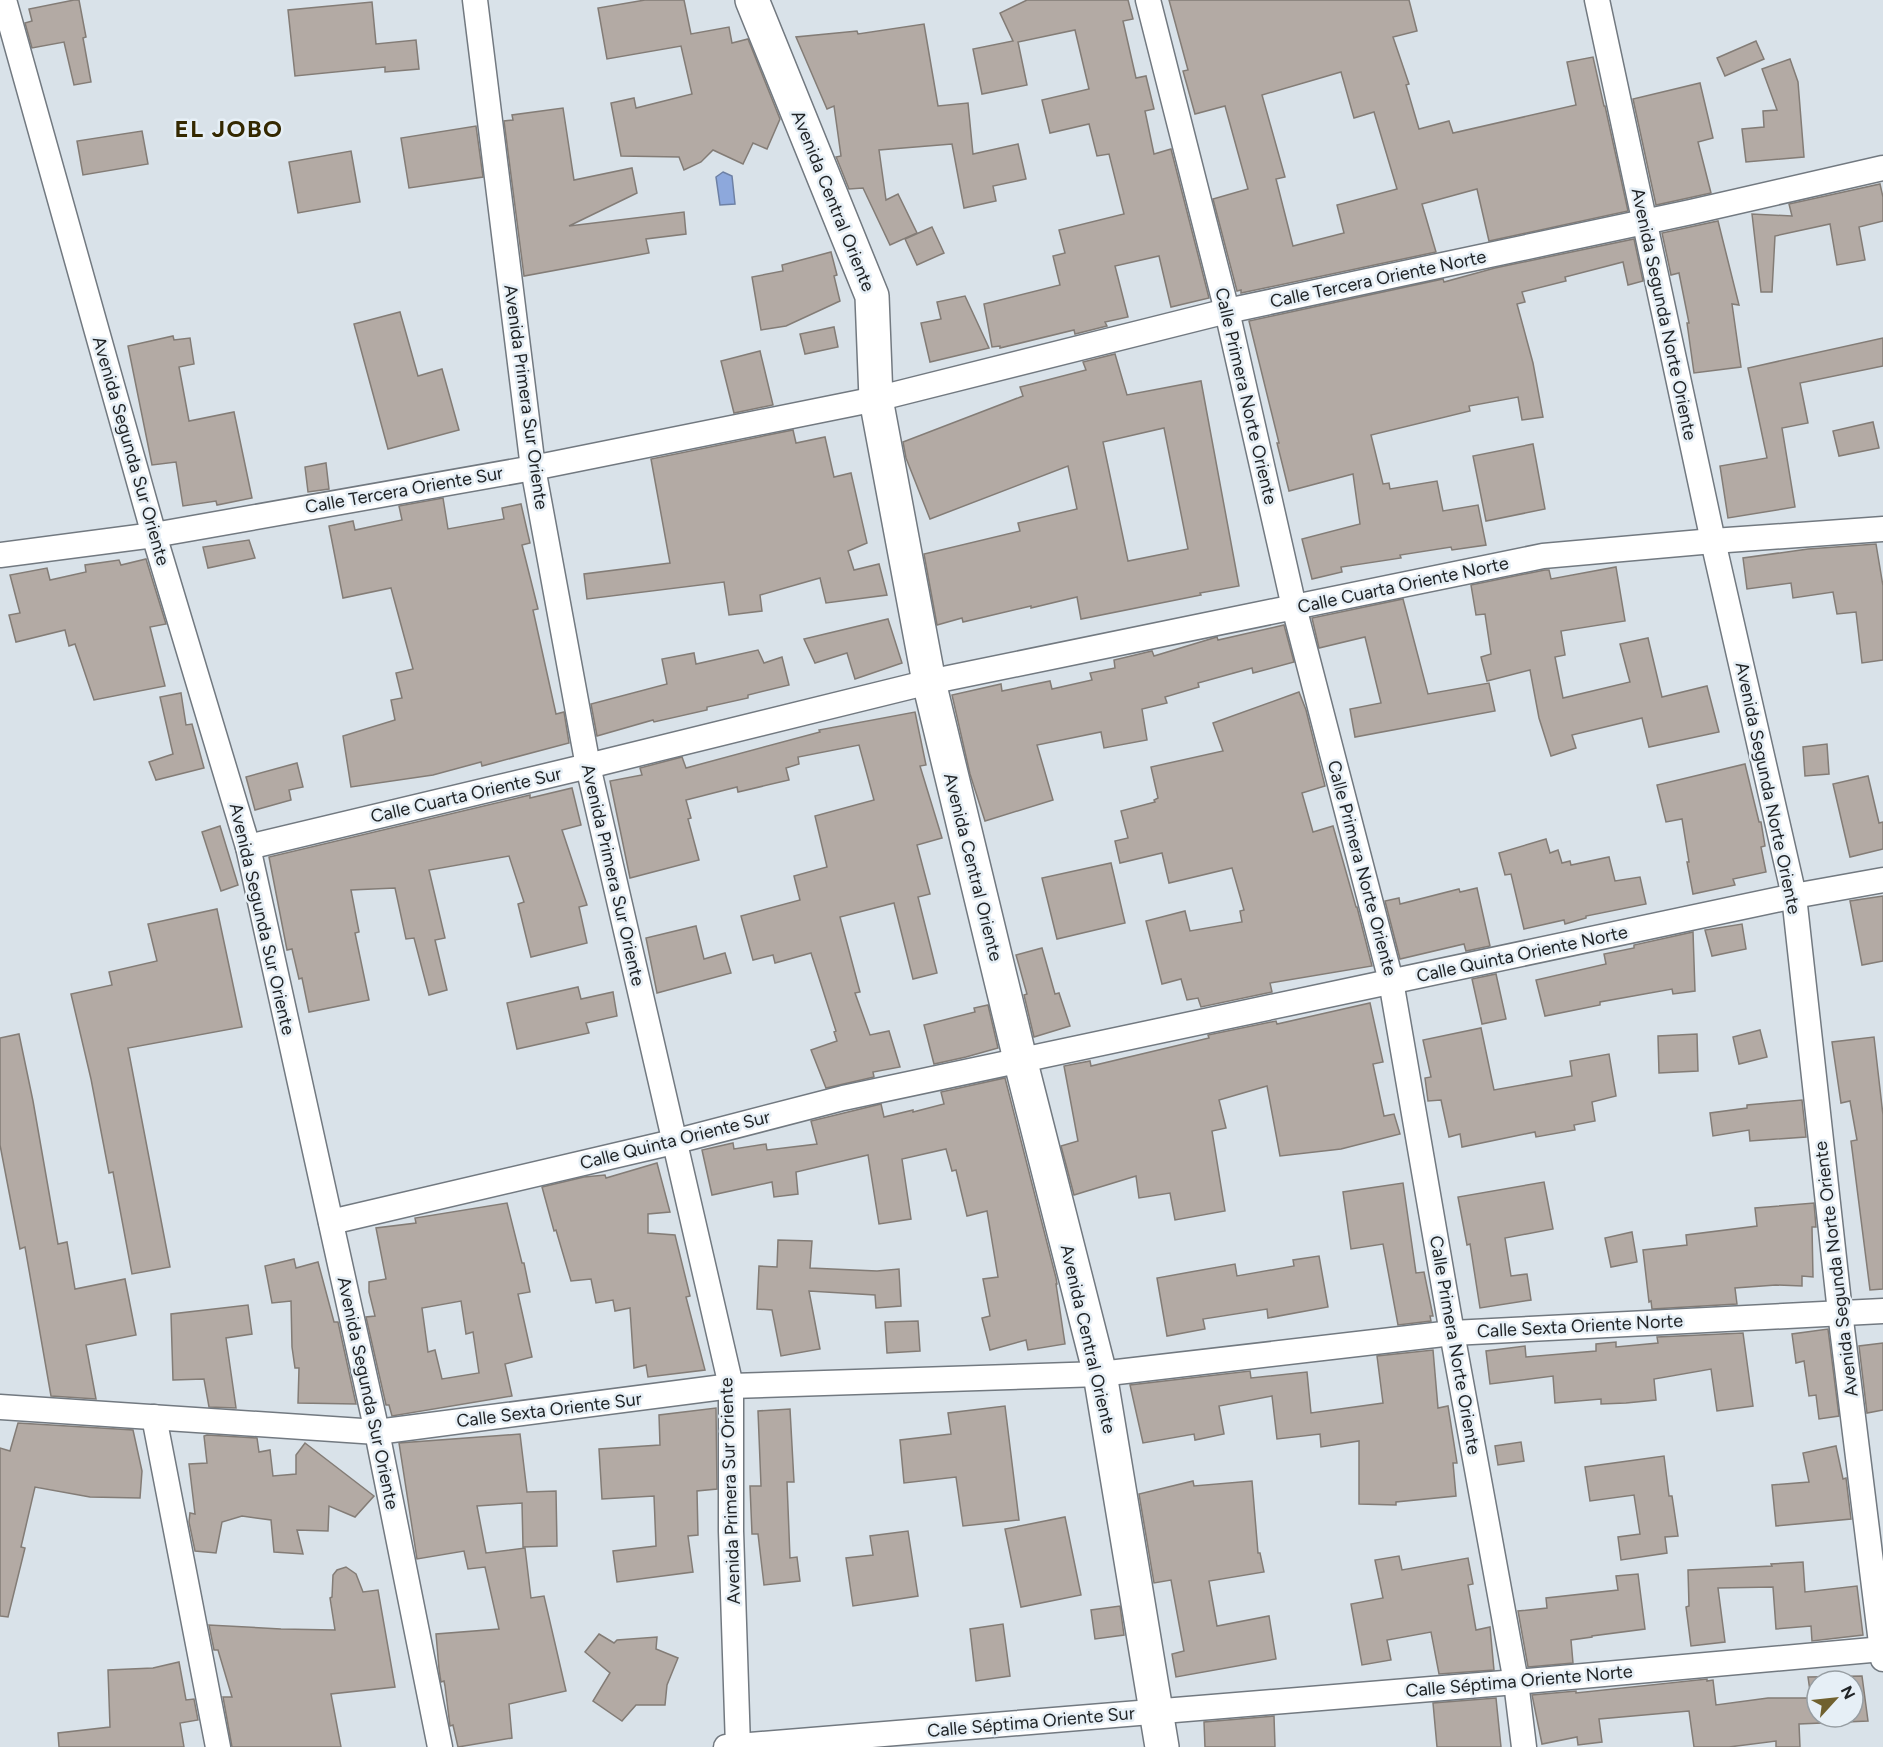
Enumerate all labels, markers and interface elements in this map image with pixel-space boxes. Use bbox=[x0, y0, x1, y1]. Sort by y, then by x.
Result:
street label: Avenida Central Oriente bbox=[787, 107, 879, 295]
district label: EL JOBO bbox=[175, 114, 283, 143]
street label: Avenida Segunda Norte Oriente bbox=[1626, 186, 1702, 442]
street label: Calle Tercera Oriente Norte bbox=[1268, 245, 1488, 313]
street label: Avenida Primera Sur Oriente bbox=[499, 283, 553, 511]
street label: Calle Primera Norte Oriente bbox=[1210, 285, 1282, 507]
street label: Avenida Segunda Sur Oriente bbox=[88, 334, 174, 568]
street label: Calle Tercera Oriente Sur bbox=[303, 462, 505, 518]
street label: Calle Cuarta Oriente Norte bbox=[1295, 552, 1511, 618]
street label: Avenida Segunda Norte Oriente bbox=[1730, 660, 1806, 916]
street label: Calle Primera Norte Oriente bbox=[1323, 758, 1401, 978]
street label: Calle Cuarta Oriente Sur bbox=[368, 762, 564, 828]
street label: Avenida Primera Sur Oriente bbox=[577, 762, 649, 988]
street label: Avenida Central Oriente bbox=[939, 771, 1007, 964]
street label: Avenida Segunda Sur Oriente bbox=[225, 801, 299, 1037]
street label: Calle Quinta Oriente Norte bbox=[1414, 921, 1630, 987]
street label: Calle Quinta Oriente Sur bbox=[578, 1106, 772, 1174]
street label: Avenida Segunda Norte Oriente bbox=[1809, 1140, 1863, 1398]
street label: Calle Primera Norte Oriente bbox=[1425, 1234, 1485, 1456]
street label: Avenida Central Oriente bbox=[1056, 1242, 1121, 1436]
street label: Avenida Segunda Sur Oriente bbox=[333, 1275, 403, 1512]
street label: Calle Sexta Oriente Norte bbox=[1476, 1310, 1684, 1342]
street label: Avenida Primera Sur Oriente bbox=[715, 1377, 745, 1605]
street label: Calle Sexta Oriente Sur bbox=[455, 1388, 643, 1432]
street label: Calle Séptima Oriente Norte bbox=[1404, 1660, 1634, 1702]
north arrow bbox=[1805, 1669, 1865, 1729]
text: N bbox=[1837, 1683, 1859, 1702]
street label: Calle Séptima Oriente Sur bbox=[926, 1702, 1136, 1742]

